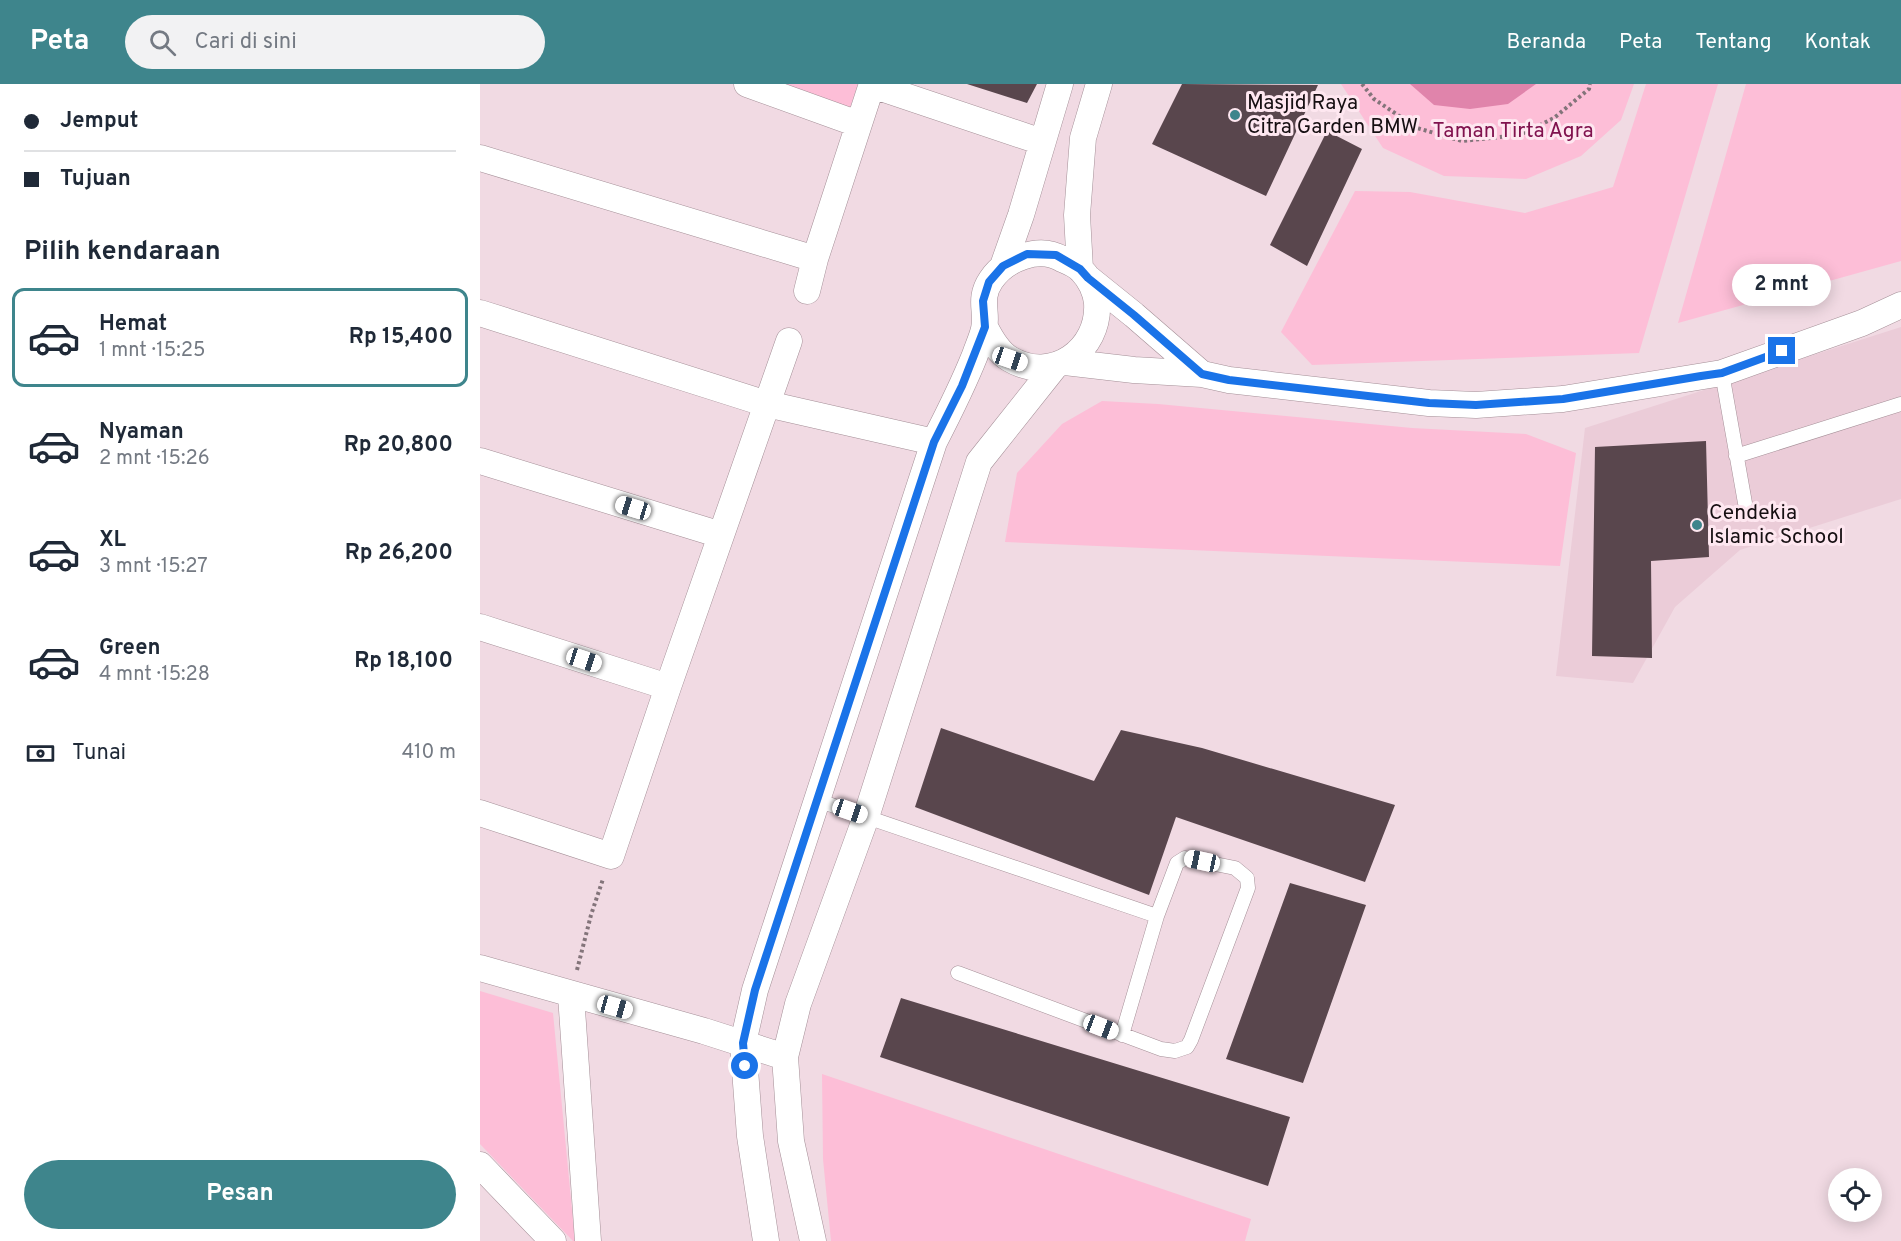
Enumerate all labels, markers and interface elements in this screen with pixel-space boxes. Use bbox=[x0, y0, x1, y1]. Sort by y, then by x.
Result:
search box bbox=[125, 15, 545, 69]
text: Peta bbox=[30, 24, 89, 60]
icon: search bbox=[146, 26, 179, 59]
text: Cari di sini bbox=[194, 29, 297, 56]
text: Beranda bbox=[1507, 29, 1586, 56]
text: Peta bbox=[1619, 29, 1662, 56]
text: Tentang bbox=[1695, 29, 1772, 56]
text: Kontak bbox=[1805, 29, 1871, 56]
place label: Masjid Raya Citra Garden BMW bbox=[1247, 90, 1418, 141]
text: Jemput bbox=[60, 108, 138, 135]
marker: Masjid Raya Citra Garden BMW bbox=[1228, 108, 1242, 122]
park label: Taman Tirta Agra bbox=[1432, 118, 1594, 145]
text: Tujuan bbox=[60, 166, 131, 193]
text: Pilih kendaraan bbox=[24, 235, 221, 269]
callout: 2 mnt bbox=[1732, 264, 1832, 306]
text: 2 mnt bbox=[1754, 272, 1809, 298]
icon: car bbox=[27, 311, 81, 365]
text: Hemat bbox=[99, 311, 167, 338]
text: Rp 15,400 bbox=[349, 324, 453, 351]
route end bbox=[1768, 337, 1795, 364]
text: 1 mnt · 15:25 bbox=[99, 338, 205, 364]
car bbox=[990, 345, 1030, 373]
icon: car bbox=[27, 419, 81, 473]
text: Nyaman bbox=[99, 419, 184, 446]
text: Rp 20,800 bbox=[344, 432, 453, 459]
text: 2 mnt · 15:26 bbox=[99, 446, 210, 472]
car bbox=[613, 494, 653, 522]
place label: Cendekia Islamic School bbox=[1709, 500, 1844, 551]
marker: Cendekia Islamic School bbox=[1690, 518, 1704, 532]
icon: car bbox=[27, 527, 81, 581]
text: XL bbox=[99, 527, 126, 554]
text: Rp 26,200 bbox=[345, 540, 453, 567]
text: 3 mnt · 15:27 bbox=[99, 554, 208, 580]
icon: car bbox=[27, 635, 81, 689]
text: Green bbox=[99, 635, 161, 662]
car bbox=[564, 646, 604, 674]
text: Rp 18,100 bbox=[354, 648, 453, 675]
text: 4 mnt · 15:28 bbox=[99, 662, 210, 688]
icon: cash bbox=[24, 737, 57, 770]
text: Tunai bbox=[72, 740, 126, 767]
text: 410 m bbox=[402, 740, 456, 766]
car bbox=[830, 797, 870, 825]
car bbox=[1183, 848, 1221, 874]
car bbox=[595, 993, 635, 1021]
car bbox=[1081, 1012, 1121, 1042]
route start bbox=[731, 1052, 758, 1079]
button: Pesan bbox=[24, 1160, 456, 1229]
map controls bbox=[1828, 1168, 1882, 1222]
button: locate bbox=[1828, 1168, 1882, 1222]

